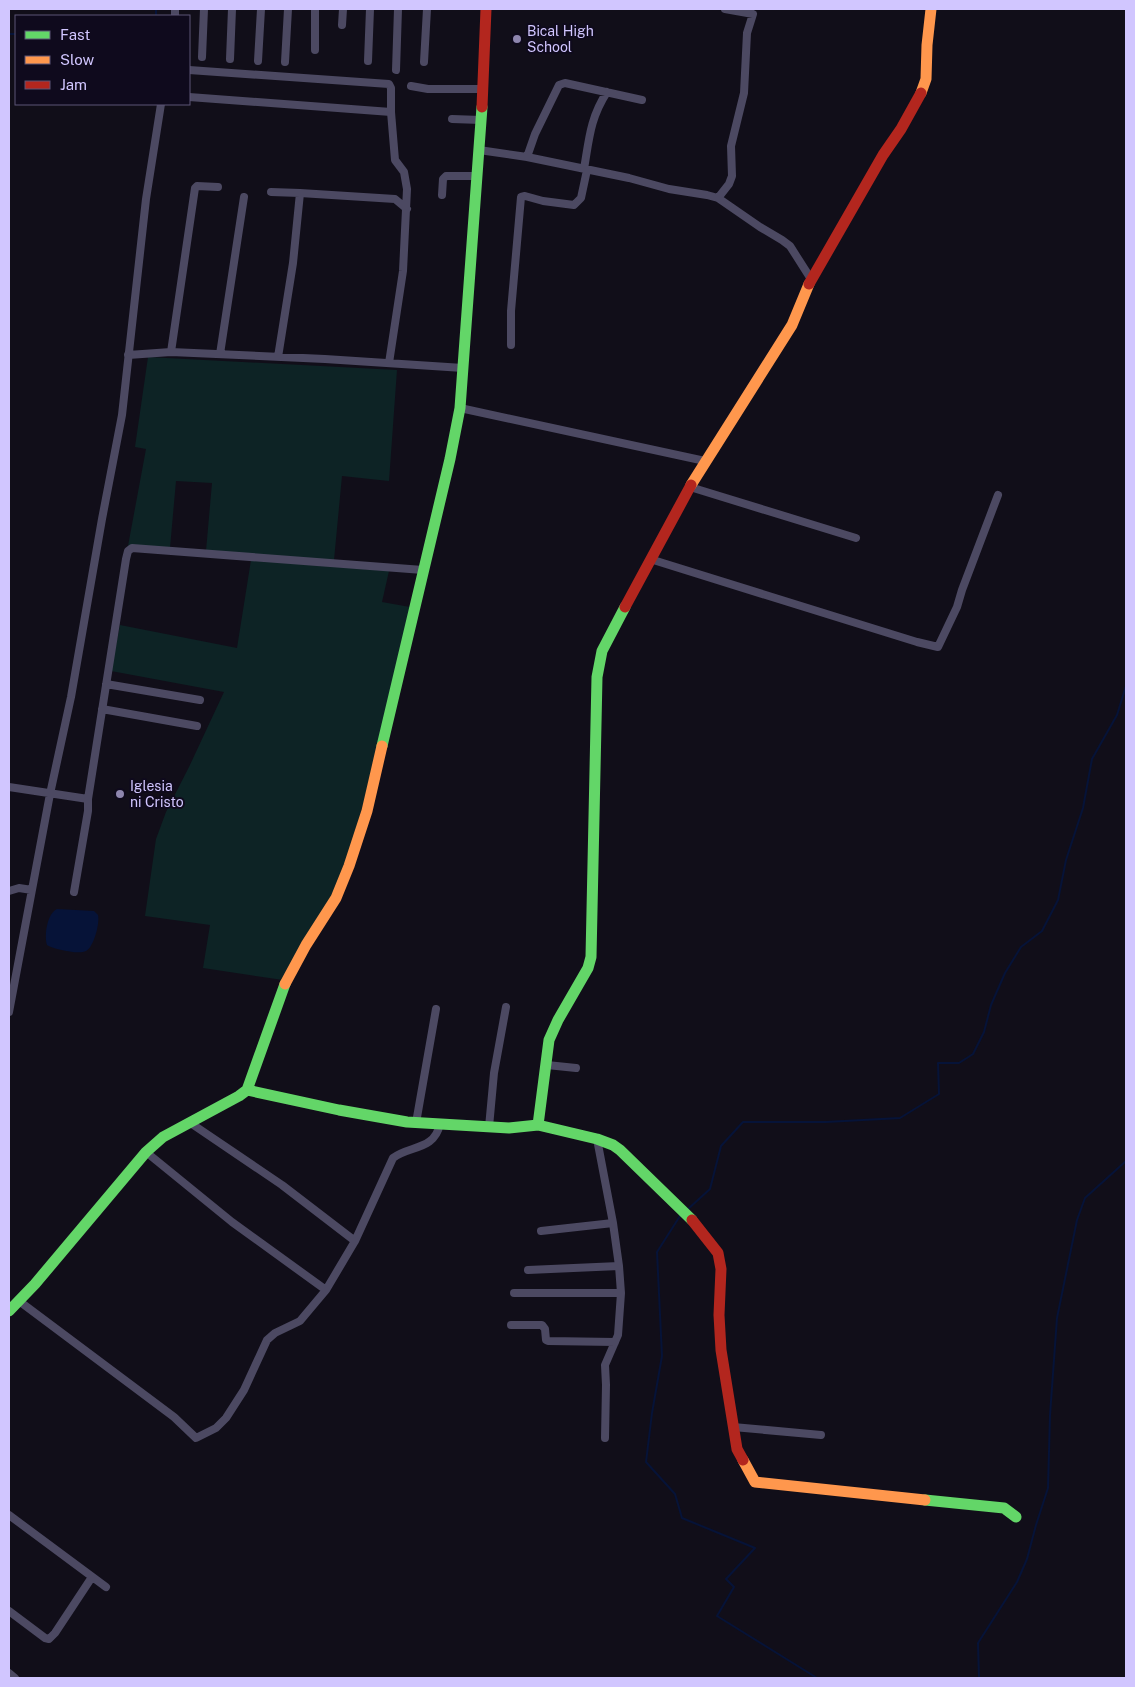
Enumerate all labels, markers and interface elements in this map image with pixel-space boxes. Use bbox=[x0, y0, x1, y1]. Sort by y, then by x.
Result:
legend bbox=[15, 15, 190, 105]
place label: Bical High School bbox=[527, 23, 594, 55]
text: Fast bbox=[60, 26, 90, 43]
marker: Bical High School bbox=[511, 33, 523, 45]
text: Slow bbox=[60, 51, 95, 68]
text: Jam bbox=[60, 76, 87, 93]
place label: Iglesia ni Cristo bbox=[130, 778, 184, 810]
marker: Iglesia ni Cristo bbox=[114, 788, 126, 800]

